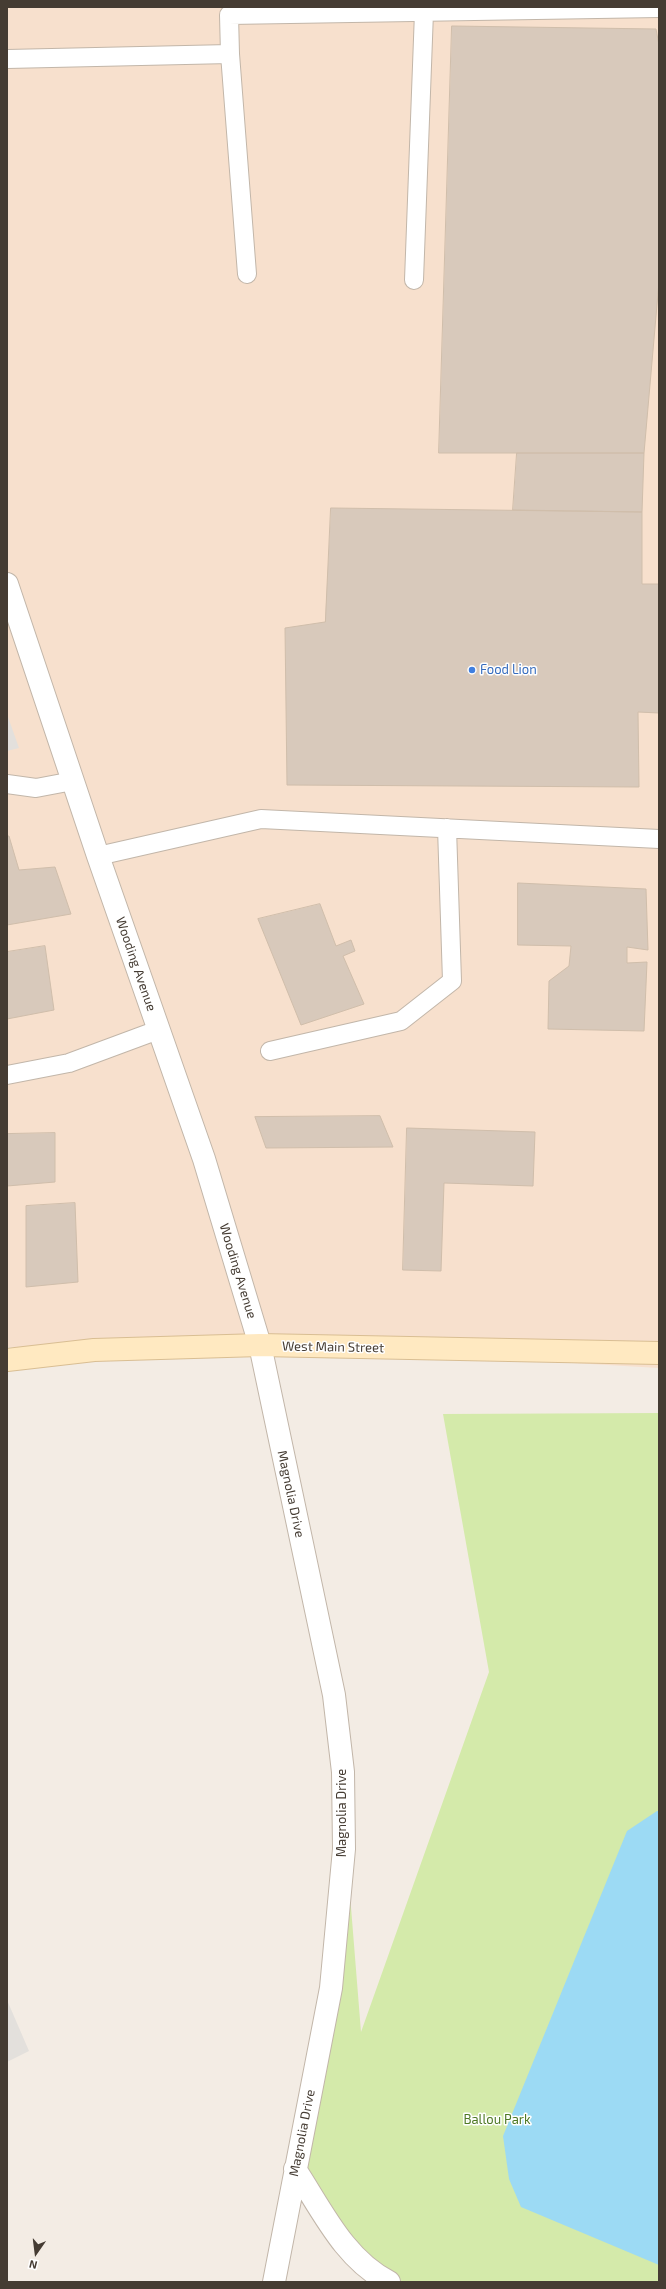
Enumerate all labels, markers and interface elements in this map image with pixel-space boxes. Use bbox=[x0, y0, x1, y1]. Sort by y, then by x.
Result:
place label: Food Lion bbox=[480, 662, 537, 678]
marker: Food Lion bbox=[467, 665, 477, 675]
street label: Wooding Avenue bbox=[113, 915, 159, 1013]
street label: Wooding Avenue bbox=[216, 1221, 260, 1321]
street label: West Main Street bbox=[282, 1338, 384, 1356]
street label: Magnolia Drive bbox=[274, 1449, 308, 1539]
street label: Magnolia Drive bbox=[334, 1769, 350, 1857]
street label: Magnolia Drive bbox=[286, 2088, 318, 2178]
park label: Ballou Park bbox=[463, 2112, 531, 2128]
north arrow bbox=[16, 2233, 56, 2273]
text: N bbox=[28, 2258, 38, 2272]

